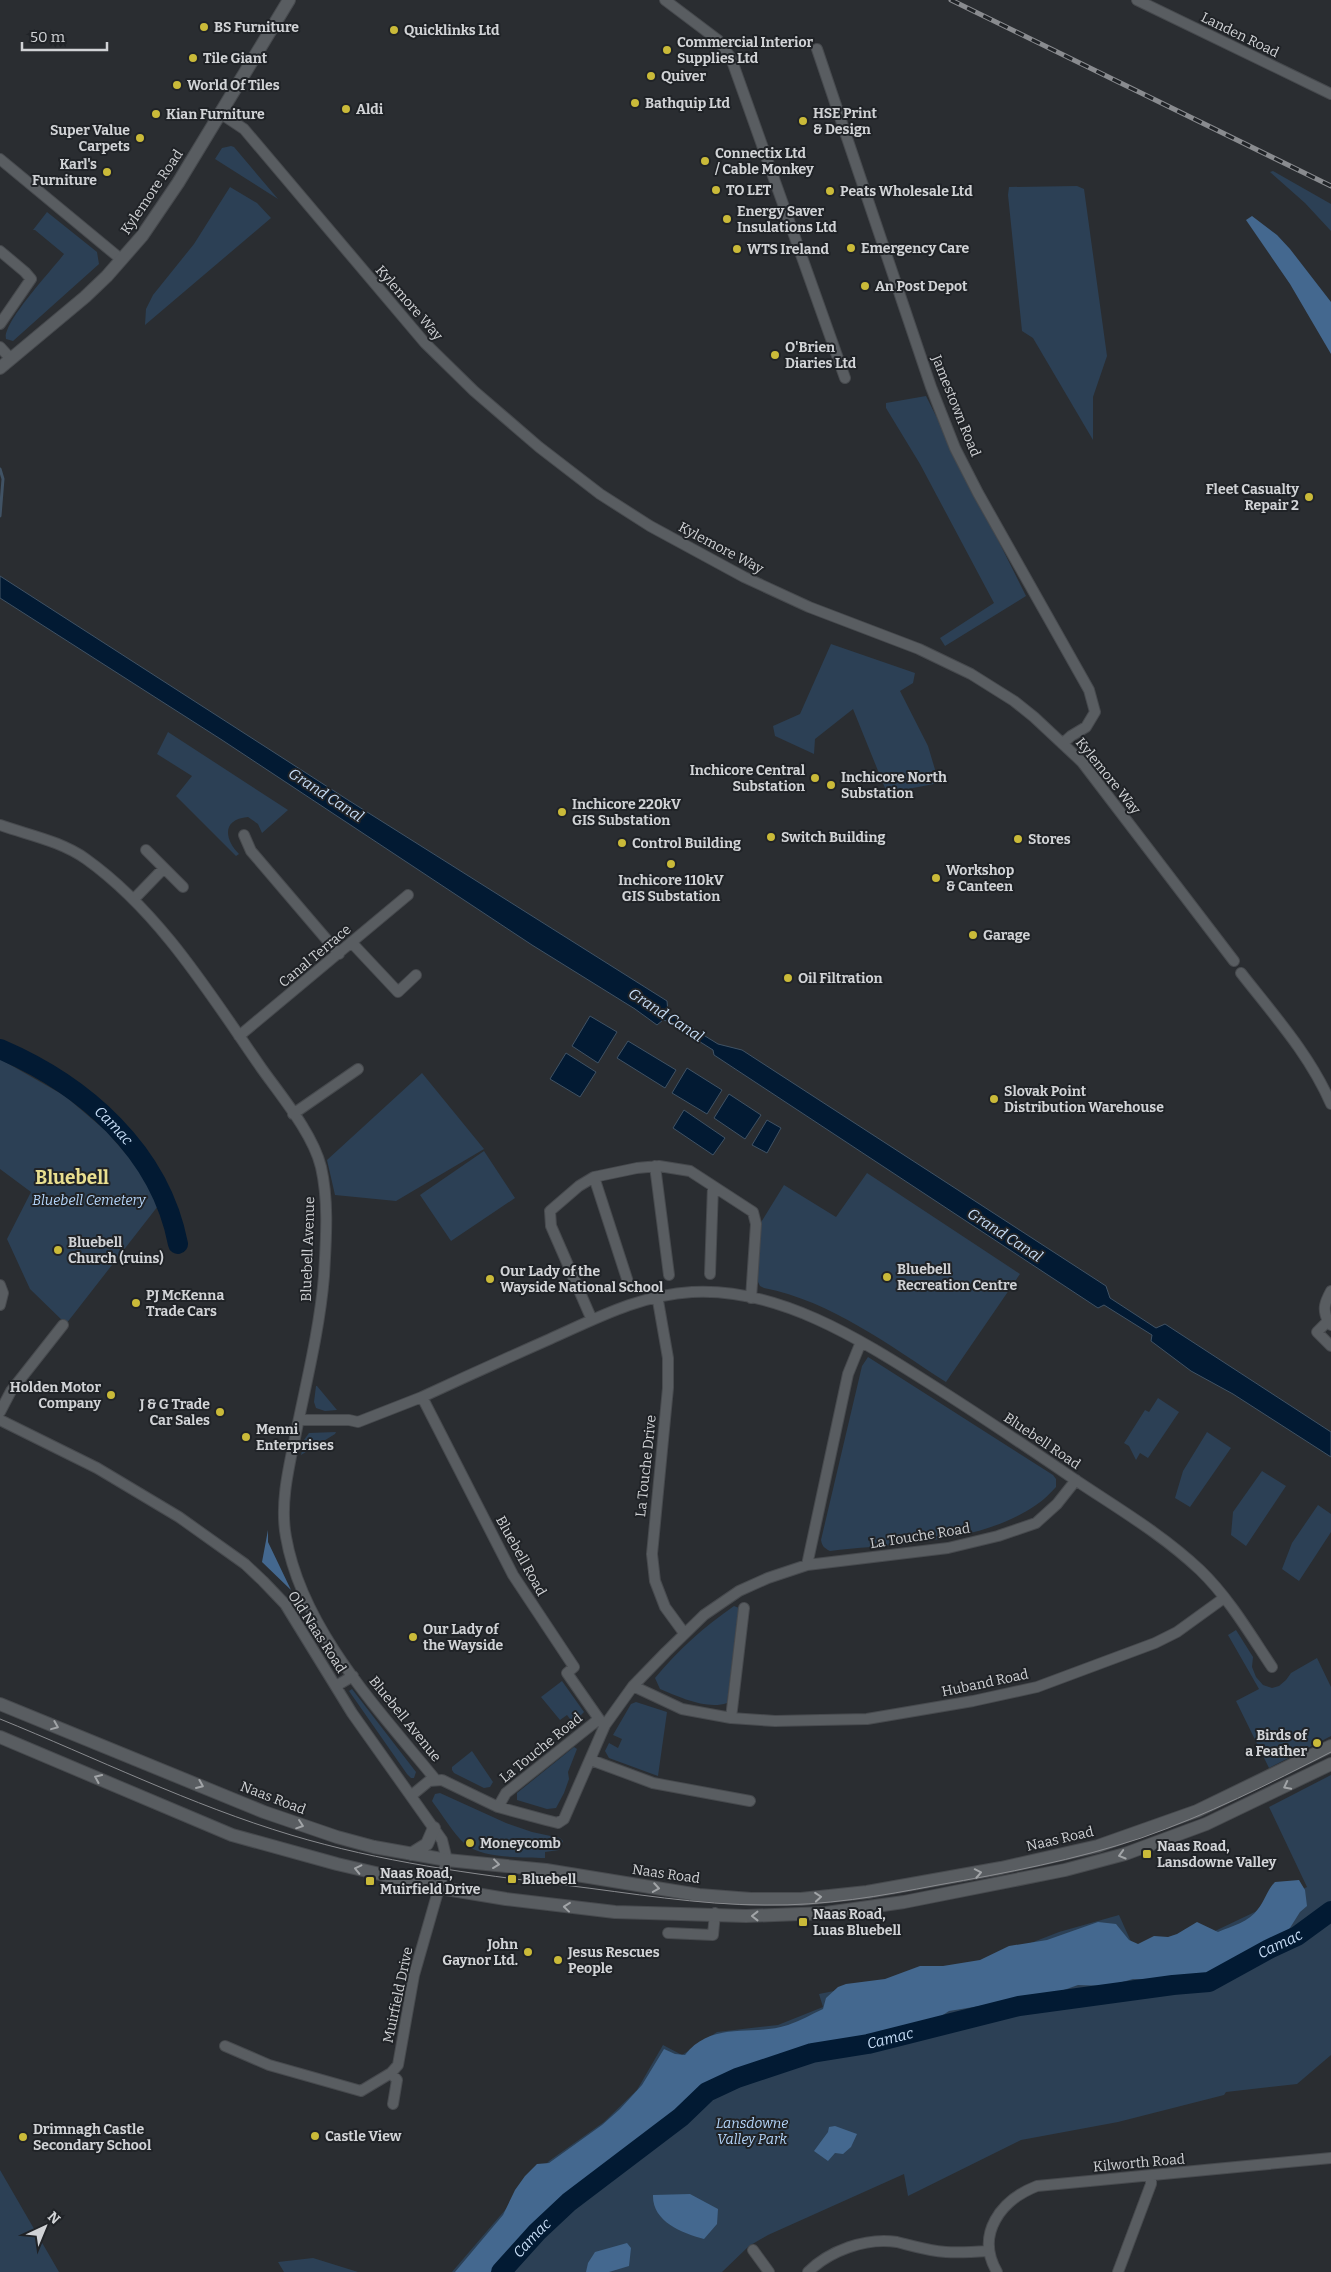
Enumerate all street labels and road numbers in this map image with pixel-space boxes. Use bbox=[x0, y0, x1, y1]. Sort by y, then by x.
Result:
street label: Landen Road bbox=[1198, 9, 1282, 61]
street label: Kylemore Road bbox=[117, 146, 187, 238]
street label: Kylemore Way bbox=[372, 262, 447, 344]
street label: Jamestown Road bbox=[928, 352, 984, 459]
street label: Kylemore Way bbox=[676, 518, 767, 578]
street label: Kylemore Way bbox=[1072, 734, 1144, 818]
street label: Canal Terrace bbox=[275, 921, 355, 991]
street label: Bluebell Avenue bbox=[298, 1196, 318, 1302]
street label: Bluebell Road bbox=[1000, 1409, 1084, 1473]
street label: La Touche Drive bbox=[632, 1414, 660, 1518]
street label: Bluebell Road bbox=[492, 1513, 550, 1599]
street label: La Touche Road bbox=[869, 1520, 971, 1552]
street label: Old Naas Road bbox=[284, 1588, 350, 1676]
street label: Huband Road bbox=[940, 1665, 1030, 1701]
street label: Bluebell Avenue bbox=[365, 1673, 445, 1765]
street label: La Touche Road bbox=[496, 1710, 586, 1786]
street label: Naas Road bbox=[238, 1778, 308, 1818]
street label: Naas Road bbox=[1025, 1823, 1095, 1855]
street label: Naas Road bbox=[631, 1861, 701, 1887]
street label: Muirfield Drive bbox=[380, 1945, 416, 2045]
street label: Kilworth Road bbox=[1092, 2151, 1186, 2175]

